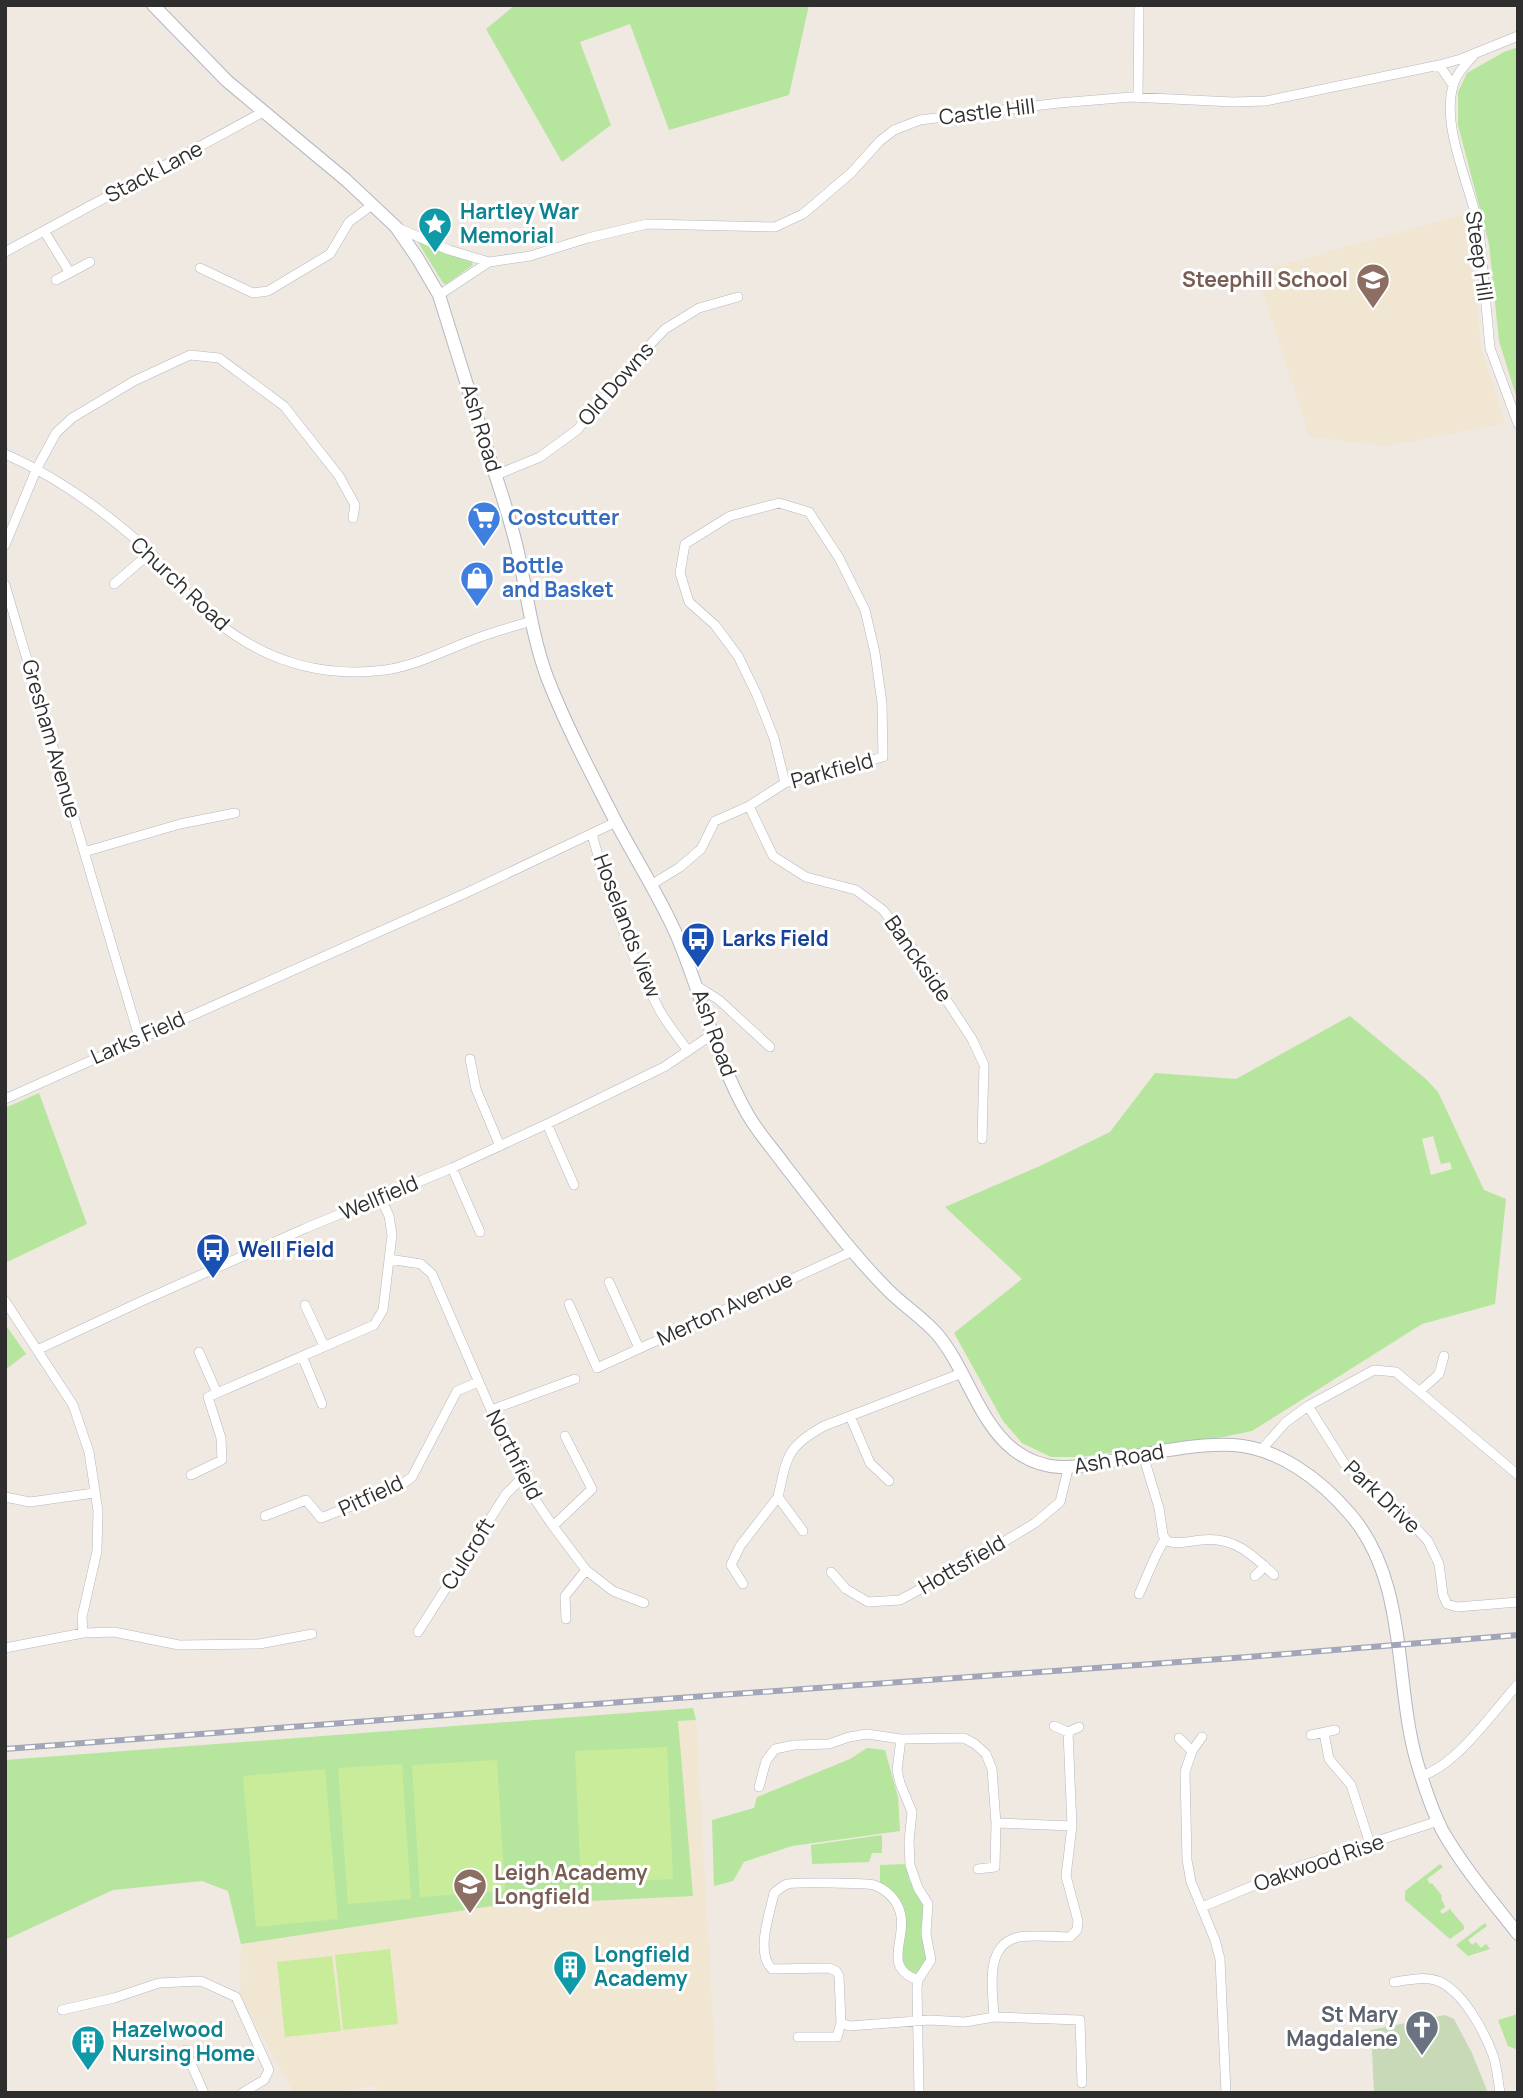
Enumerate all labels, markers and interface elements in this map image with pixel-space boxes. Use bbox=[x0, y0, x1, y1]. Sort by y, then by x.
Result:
street label: Castle Hill bbox=[937, 91, 1037, 131]
street label: Stack Lane bbox=[100, 134, 207, 208]
place label: Hartley War Memorial bbox=[460, 197, 579, 249]
place icon: Hartley War Memorial bbox=[416, 205, 454, 254]
street label: Steep Hill bbox=[1460, 209, 1500, 303]
school or university icon: Steephill School bbox=[1354, 261, 1392, 310]
place label: Steephill School bbox=[1182, 265, 1348, 293]
street label: Old Downs bbox=[571, 335, 659, 431]
street label: Ash Road bbox=[455, 380, 509, 475]
supermarket icon: Costcutter bbox=[465, 499, 503, 548]
place label: Costcutter bbox=[508, 503, 619, 531]
street label: Church Road bbox=[125, 530, 236, 636]
place label: Bottle and Basket bbox=[502, 551, 614, 603]
shop icon: Bottle and Basket bbox=[458, 559, 496, 608]
street label: Gresham Avenue bbox=[16, 656, 88, 821]
street label: Parkfield bbox=[787, 746, 876, 794]
street label: Hoselands View bbox=[588, 850, 668, 1002]
street label: Banckside bbox=[879, 910, 959, 1007]
bus stop icon: Larks Field bbox=[679, 920, 717, 969]
place label: Larks Field bbox=[722, 924, 829, 952]
street label: Ash Road bbox=[686, 985, 744, 1080]
street label: Larks Field bbox=[86, 1004, 189, 1070]
street label: Wellfield bbox=[335, 1168, 422, 1226]
bus stop icon: Well Field bbox=[194, 1231, 232, 1280]
place label: Well Field bbox=[238, 1235, 334, 1263]
street label: Merton Avenue bbox=[652, 1264, 797, 1352]
street label: Northfield bbox=[480, 1405, 550, 1504]
street label: Ash Road bbox=[1072, 1436, 1166, 1480]
street label: Park Drive bbox=[1338, 1454, 1427, 1539]
street label: Pitfield bbox=[334, 1468, 407, 1522]
street label: Culcroft bbox=[434, 1512, 500, 1595]
street label: Hottsfield bbox=[913, 1528, 1010, 1600]
street label: Oakwood Rise bbox=[1250, 1827, 1387, 1897]
place label: Leigh Academy Longfield bbox=[494, 1858, 648, 1910]
school or university icon: Leigh Academy Longfield bbox=[451, 1866, 489, 1915]
place label: Longfield Academy bbox=[594, 1940, 690, 1992]
building icon: Longfield Academy bbox=[551, 1948, 589, 1997]
place label: St Mary Magdalene bbox=[1286, 2000, 1398, 2052]
church icon: St Mary Magdalene bbox=[1403, 2008, 1441, 2057]
place label: Hazelwood Nursing Home bbox=[112, 2015, 255, 2067]
building icon: Hazelwood Nursing Home bbox=[69, 2023, 107, 2072]

